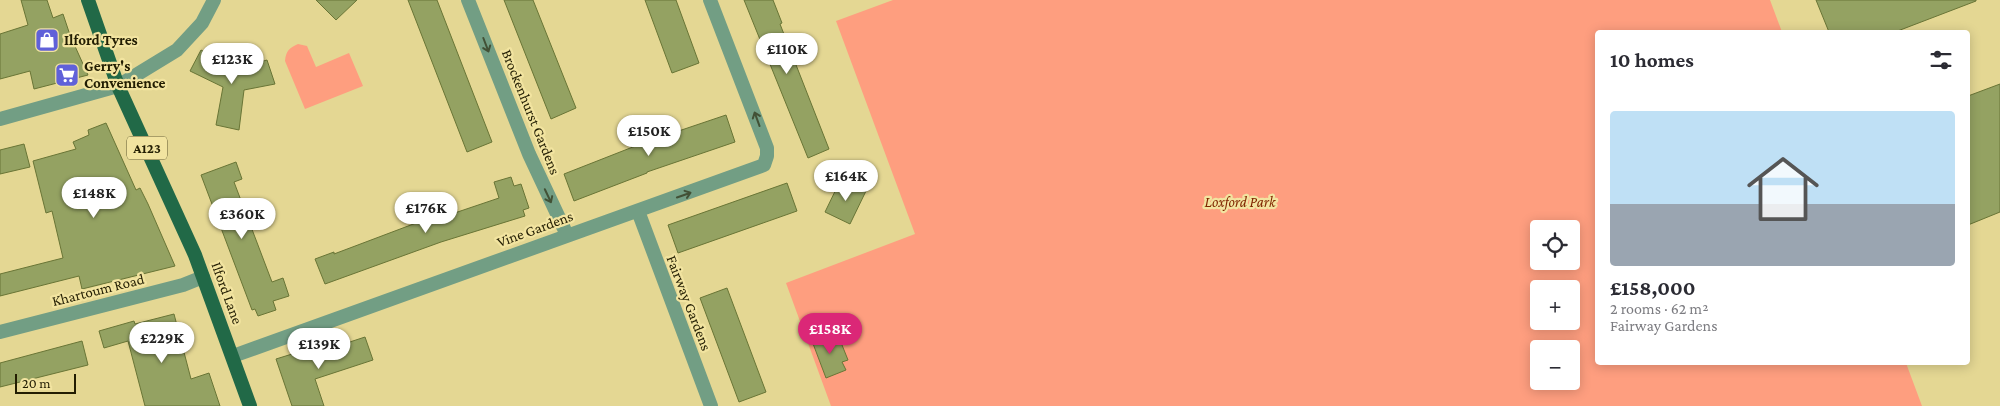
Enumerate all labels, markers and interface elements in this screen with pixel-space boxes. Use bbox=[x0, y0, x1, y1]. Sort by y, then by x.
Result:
shop icon: Ilford Tyres bbox=[34, 27, 60, 53]
place label: Ilford Tyres bbox=[64, 32, 138, 48]
pin: £110K bbox=[752, 32, 822, 75]
one-way arrow bbox=[482, 37, 491, 53]
text: £110K bbox=[767, 40, 807, 57]
pin: £123K bbox=[197, 42, 267, 85]
icon: filters bbox=[1927, 46, 1955, 74]
street label: Brockenhurst Gardens bbox=[499, 47, 563, 177]
text: 10 homes bbox=[1610, 48, 1694, 72]
text: £123K bbox=[212, 50, 252, 67]
place label: Gerry's Convenience bbox=[84, 58, 166, 91]
supermarket icon: Gerry's Convenience bbox=[54, 62, 80, 88]
one-way arrow bbox=[752, 112, 761, 127]
pin: £150K bbox=[614, 114, 684, 157]
text: £150K bbox=[628, 122, 670, 139]
road number: A123 bbox=[127, 136, 167, 160]
icon: home bbox=[1738, 144, 1828, 234]
pin: £164K bbox=[811, 160, 881, 202]
text: £164K bbox=[825, 167, 867, 184]
pin: £148K bbox=[59, 176, 129, 219]
text: £148K bbox=[73, 184, 115, 201]
one-way arrow bbox=[543, 188, 553, 203]
one-way arrow bbox=[675, 190, 691, 199]
pin: £176K bbox=[391, 192, 461, 234]
park label: Loxford Park bbox=[1204, 194, 1277, 211]
pin: £360K bbox=[207, 198, 277, 240]
text: £176K bbox=[406, 199, 446, 216]
text: £360K bbox=[220, 205, 264, 222]
street label: Vine Gardens bbox=[495, 208, 575, 250]
map controls bbox=[1530, 220, 1580, 390]
button: locate bbox=[1530, 220, 1580, 270]
street label: Fairway Gardens bbox=[663, 253, 715, 353]
street label: Ilford Lane bbox=[208, 260, 246, 327]
street label: Khartoum Road bbox=[50, 271, 146, 309]
text: £158,000 bbox=[1610, 276, 1695, 300]
button: + bbox=[1530, 280, 1580, 330]
text: 2 rooms · 62 m² bbox=[1610, 300, 1708, 317]
pin: £158K bbox=[795, 312, 865, 355]
text: Fairway Gardens bbox=[1610, 317, 1717, 334]
text: £158K bbox=[809, 320, 851, 337]
pin: £229K bbox=[127, 322, 197, 364]
pin: £139K bbox=[284, 328, 354, 370]
text: £229K bbox=[140, 329, 184, 346]
text: £139K bbox=[298, 335, 340, 352]
button: − bbox=[1530, 340, 1580, 390]
scale bar bbox=[15, 371, 76, 394]
text: 20 m bbox=[22, 375, 50, 391]

